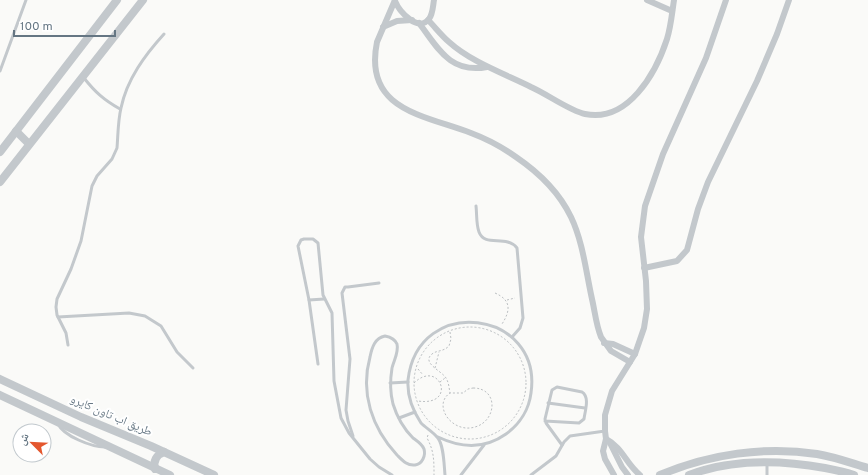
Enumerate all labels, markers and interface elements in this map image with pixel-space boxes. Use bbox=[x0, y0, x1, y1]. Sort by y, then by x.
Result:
scale bar bbox=[14, 12, 115, 38]
text: 100 m bbox=[20, 19, 53, 35]
street label: طريق اب تاون كايرو bbox=[68, 392, 154, 440]
north arrow bbox=[12, 423, 52, 463]
text: ش bbox=[15, 431, 33, 448]

